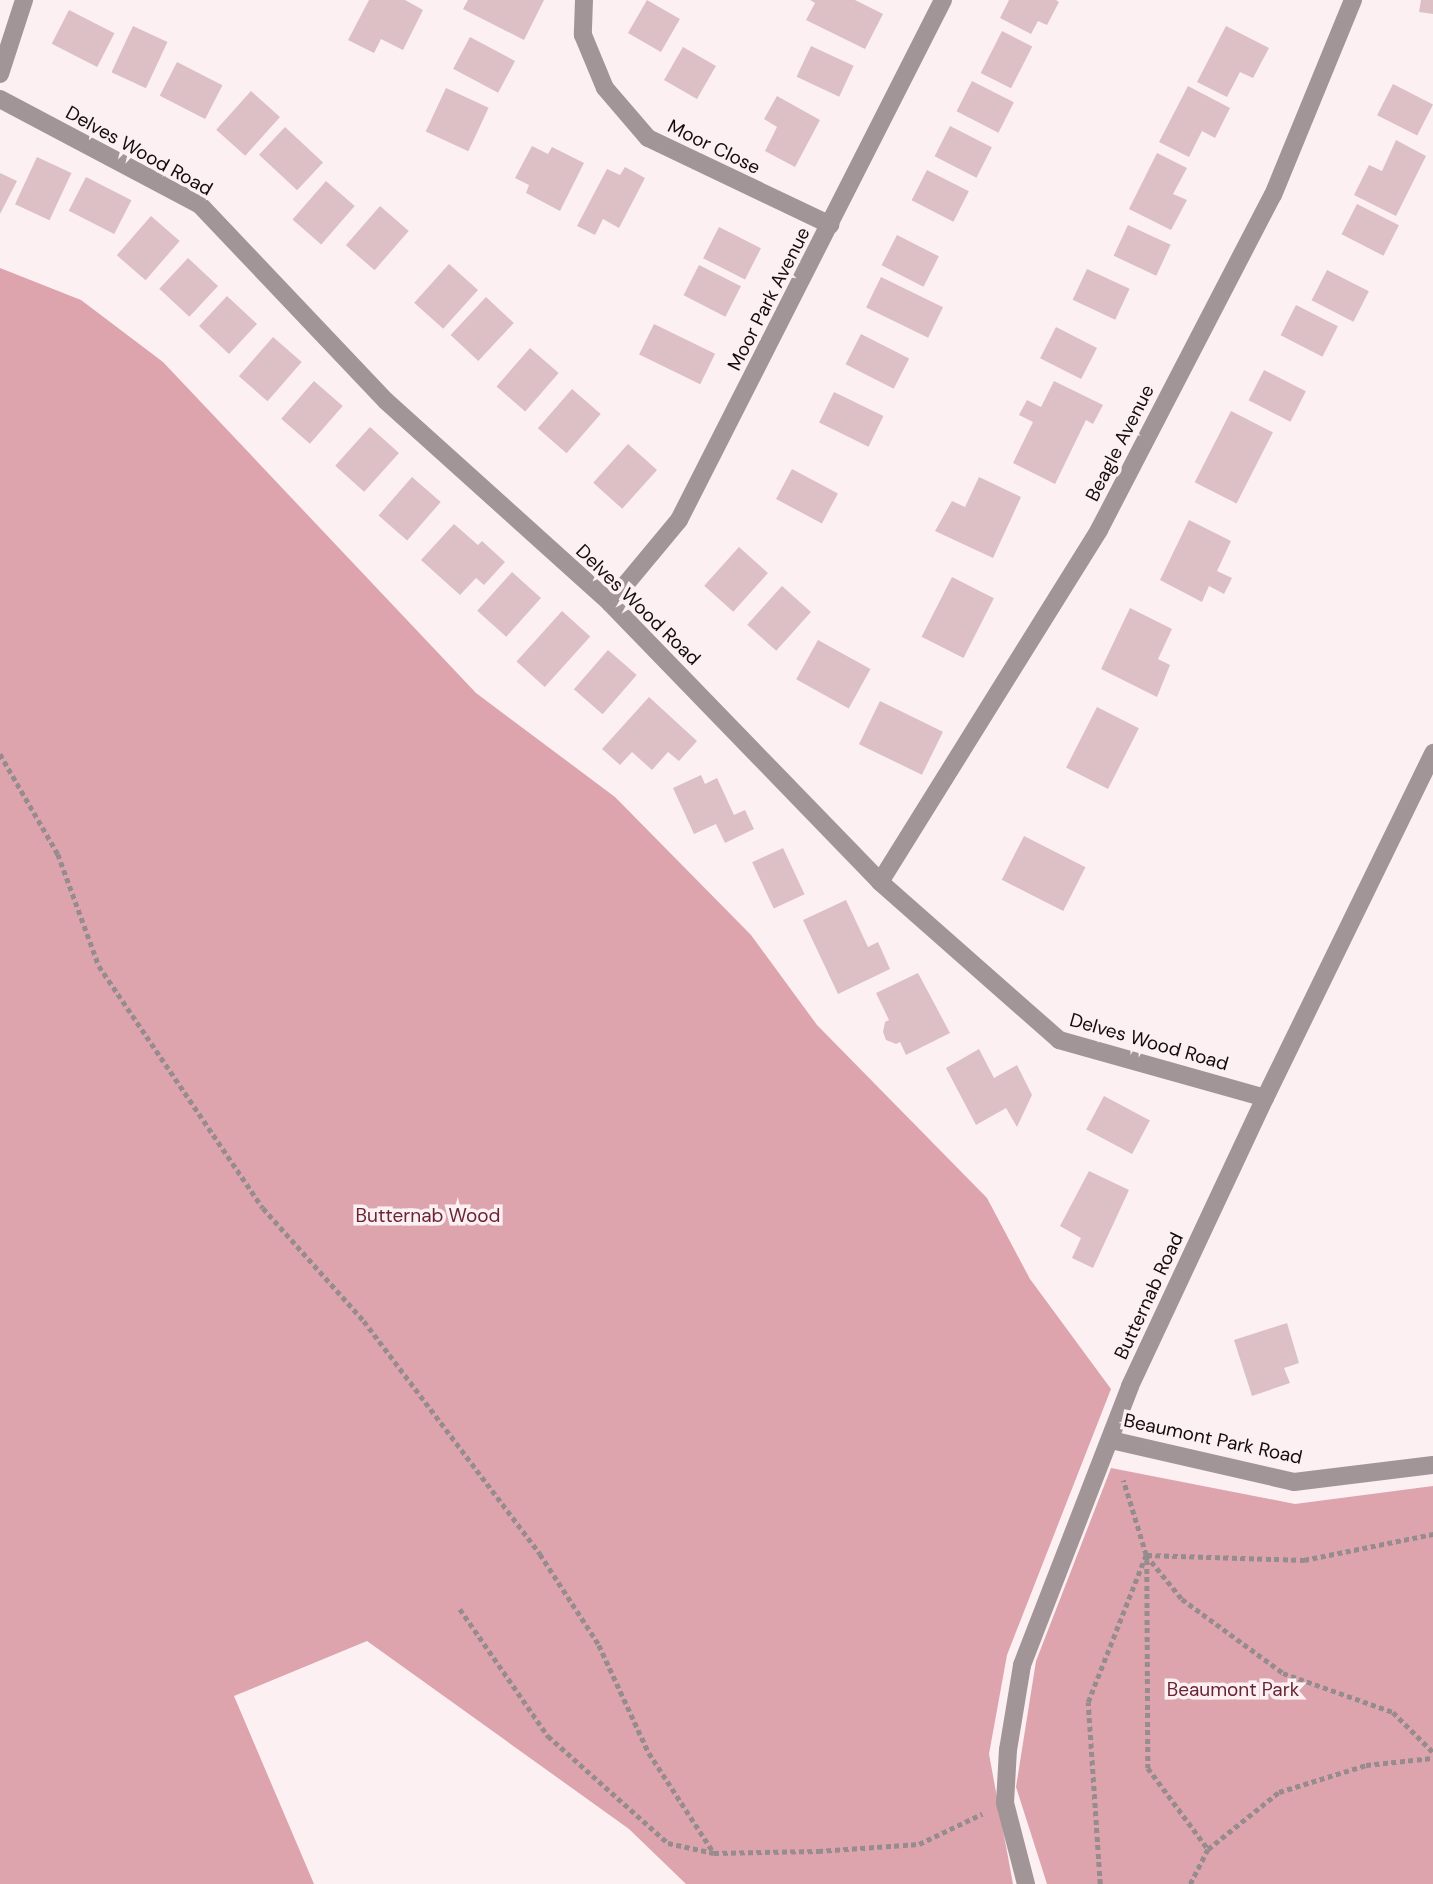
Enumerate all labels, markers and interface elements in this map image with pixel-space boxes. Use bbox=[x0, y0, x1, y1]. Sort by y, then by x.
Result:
street label: Delves Wood Road bbox=[62, 101, 216, 201]
street label: Moor Close bbox=[664, 115, 764, 179]
street label: Moor Park Avenue bbox=[723, 224, 815, 374]
street label: Beagle Avenue bbox=[1081, 381, 1159, 505]
street label: Delves Wood Road bbox=[571, 540, 705, 670]
street label: Delves Wood Road bbox=[1067, 1008, 1231, 1076]
park label: Butternab Wood bbox=[356, 1205, 500, 1227]
street label: Butternab Road bbox=[1110, 1229, 1188, 1363]
street label: Beaumont Park Road bbox=[1122, 1409, 1304, 1469]
park label: Beaumont Park bbox=[1167, 1679, 1299, 1701]

